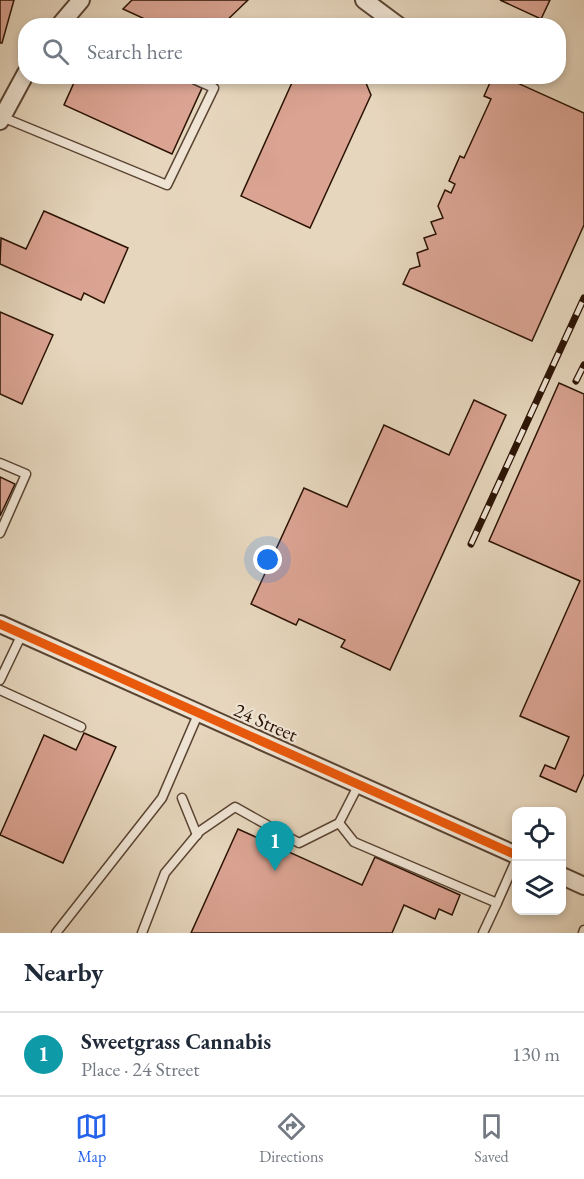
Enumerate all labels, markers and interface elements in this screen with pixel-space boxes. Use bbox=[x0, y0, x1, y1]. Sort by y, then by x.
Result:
search box bbox=[18, 18, 566, 84]
icon: search bbox=[39, 35, 72, 68]
text: Search here bbox=[87, 37, 182, 66]
your location bbox=[253, 545, 282, 574]
street label: 24 Street bbox=[230, 696, 303, 748]
map controls bbox=[512, 807, 566, 915]
button: locate bbox=[512, 807, 566, 861]
pin: 1 bbox=[256, 822, 294, 871]
button: layers bbox=[512, 861, 566, 915]
text: Nearby bbox=[24, 955, 104, 989]
text: Sweetgrass Cannabis bbox=[81, 1027, 271, 1056]
text: 1 bbox=[38, 1041, 49, 1067]
text: 130 m bbox=[512, 1041, 560, 1067]
text: Place · 24 Street bbox=[81, 1056, 200, 1082]
tab: Map bbox=[75, 1110, 108, 1167]
tab: Directions bbox=[259, 1110, 324, 1167]
tab: Saved bbox=[474, 1110, 509, 1167]

